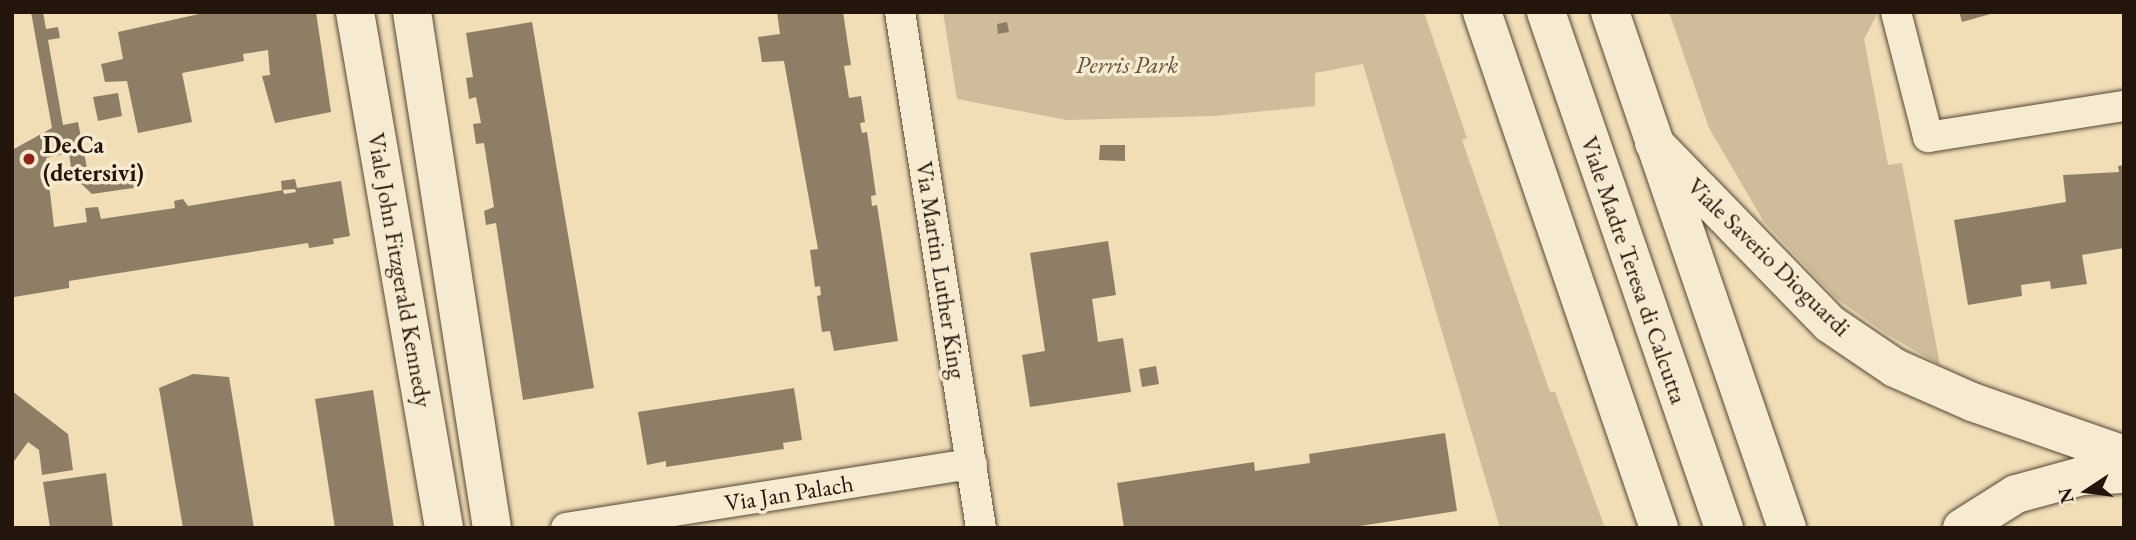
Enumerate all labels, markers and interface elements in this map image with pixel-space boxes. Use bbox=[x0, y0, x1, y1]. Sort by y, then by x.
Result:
park label: Perris Park bbox=[1076, 51, 1178, 79]
place label: De.Ca (detersivi) bbox=[43, 131, 144, 187]
street label: Viale John Fitzgerald Kennedy bbox=[362, 131, 438, 409]
street label: Viale Madre Teresa di Calcutta bbox=[1575, 133, 1693, 407]
marker: De.Ca (detersivi) bbox=[21, 151, 37, 167]
street label: Via Martin Luther King bbox=[910, 159, 972, 381]
street label: Viale Saverio Dioguardi bbox=[1681, 172, 1857, 342]
north arrow bbox=[2052, 456, 2122, 526]
street label: Via Jan Palach bbox=[722, 469, 856, 517]
text: N bbox=[2052, 486, 2080, 506]

